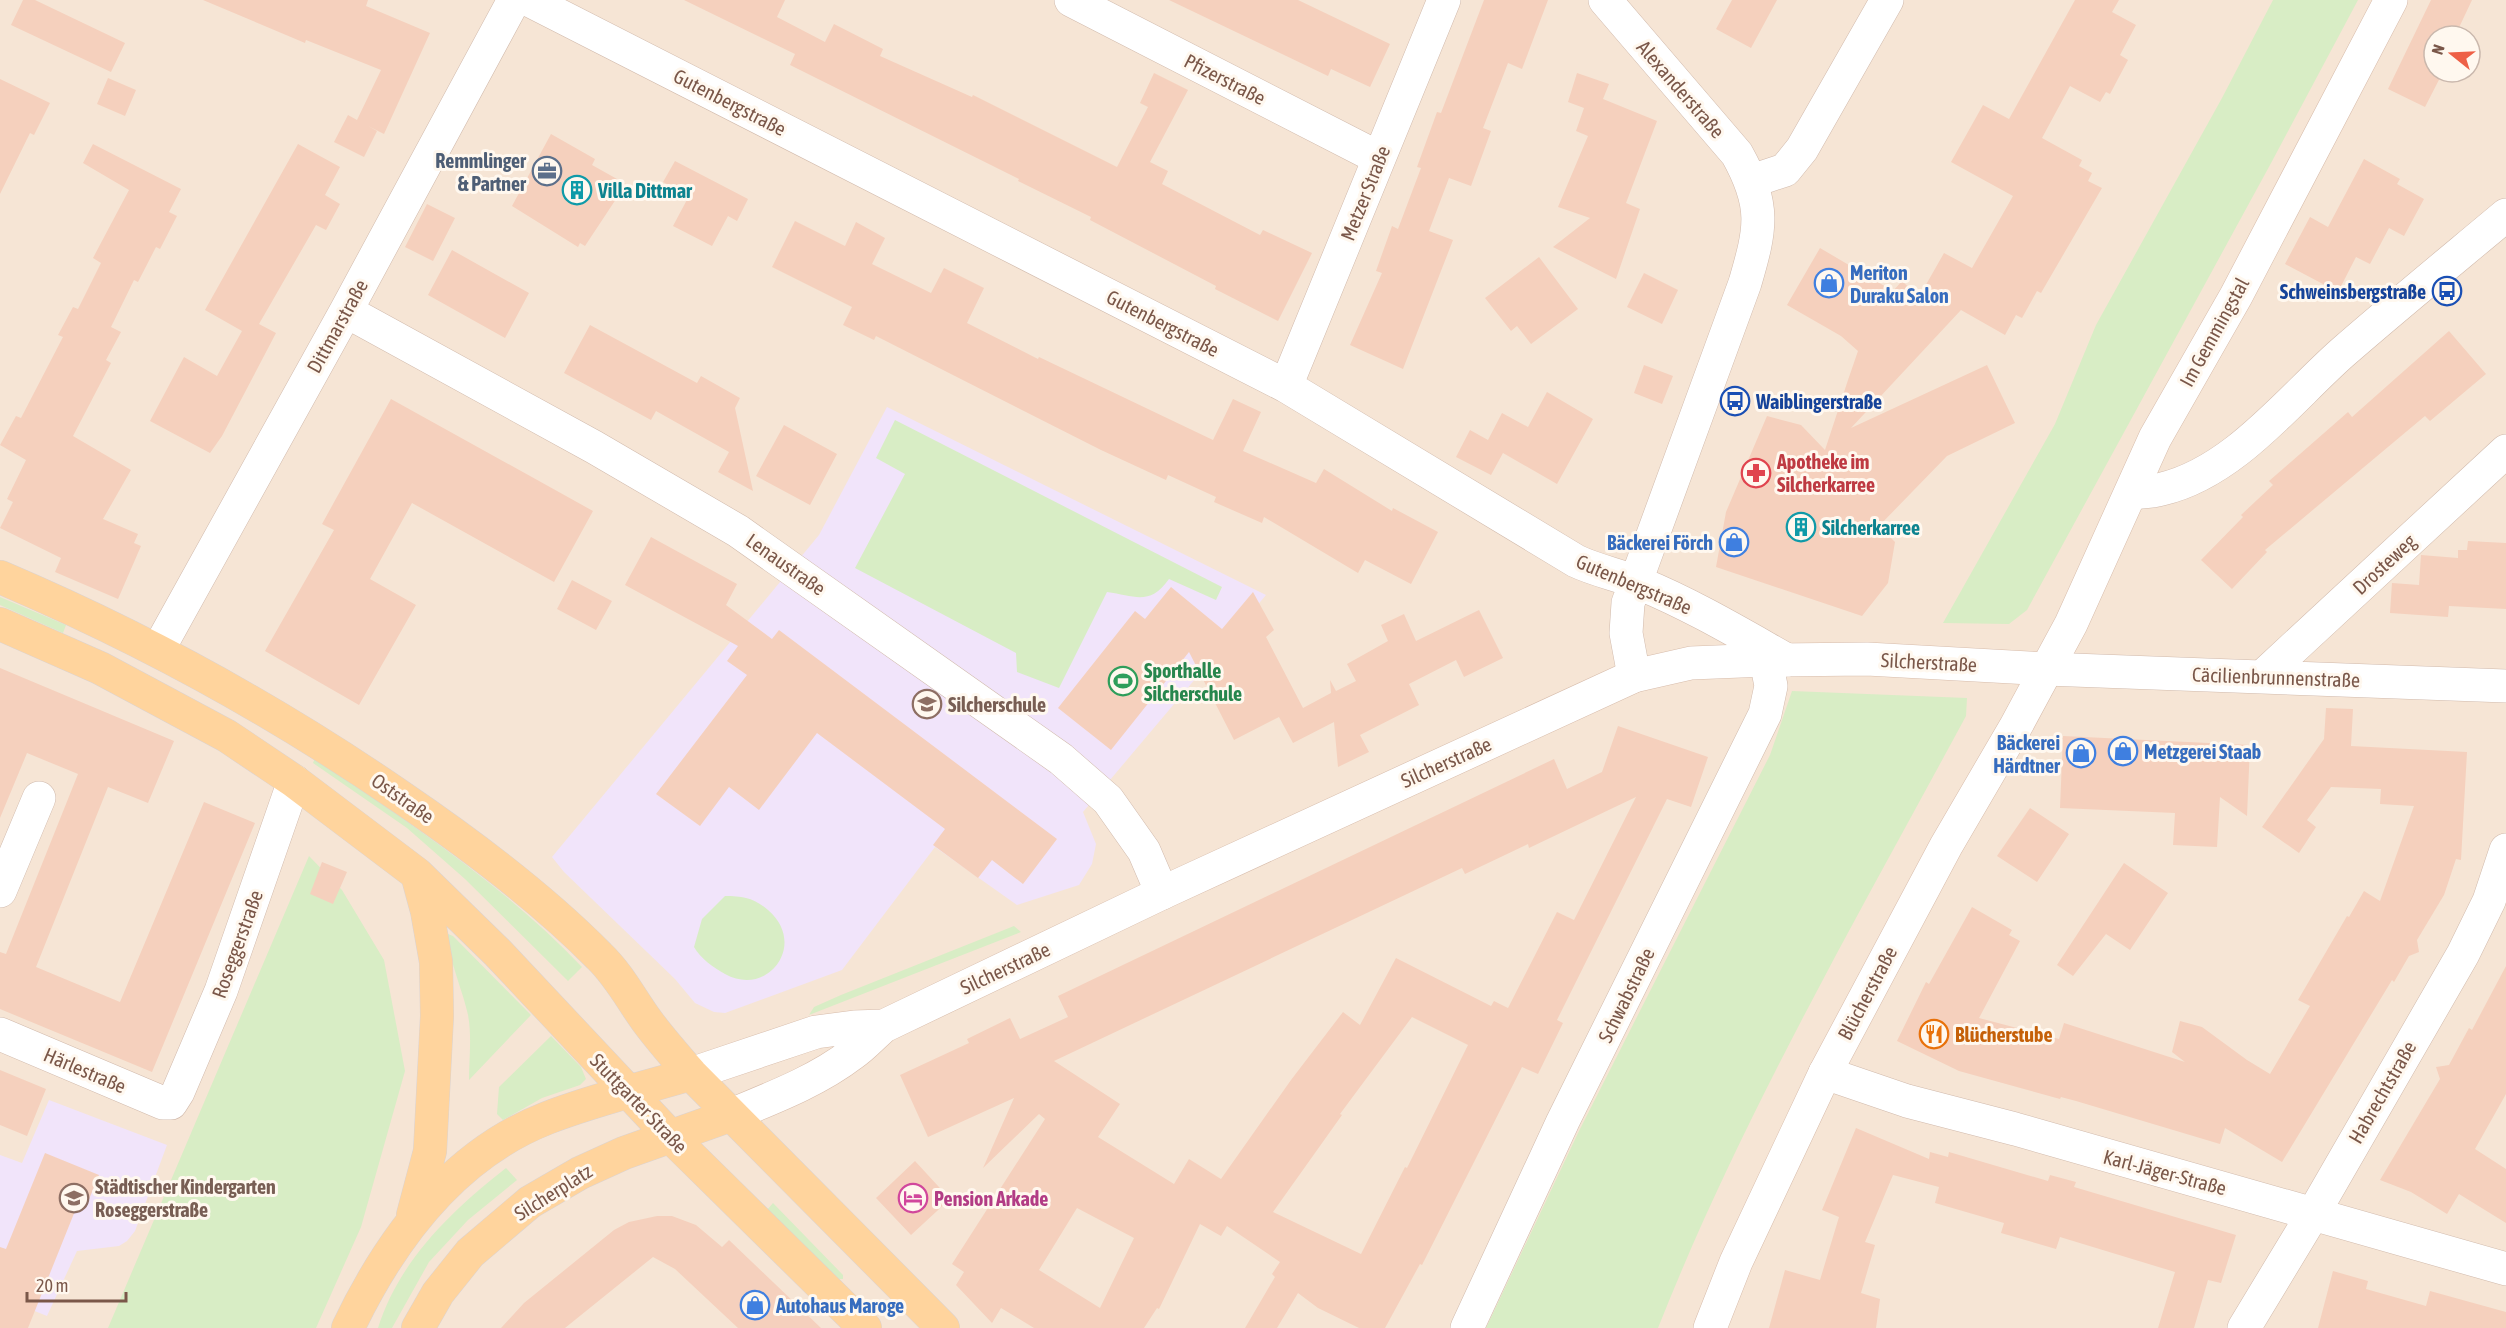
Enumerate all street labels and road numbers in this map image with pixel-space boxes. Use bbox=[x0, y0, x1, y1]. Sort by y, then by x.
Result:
street label: Alexanderstraße bbox=[1632, 36, 1730, 142]
street label: Pfizerstraße bbox=[1181, 49, 1269, 109]
street label: Gutenbergstraße bbox=[670, 64, 790, 140]
street label: Metzer Straße bbox=[1336, 142, 1394, 244]
street label: Im Gemmingstal bbox=[2175, 273, 2254, 391]
street label: Dittmarstraße bbox=[302, 275, 372, 377]
street label: Gutenbergstraße bbox=[1103, 285, 1223, 361]
street label: Lenaustraße bbox=[742, 528, 830, 600]
street label: Drosteweg bbox=[2348, 529, 2420, 599]
street label: Gutenbergstraße bbox=[1573, 549, 1695, 619]
street label: Silcherstraße bbox=[1880, 648, 1978, 676]
street label: Cäcilienbrunnenstraße bbox=[2191, 663, 2361, 691]
street label: Silcherstraße bbox=[1397, 732, 1495, 792]
street label: Oststraße bbox=[367, 768, 439, 828]
street label: Roseggerstraße bbox=[207, 887, 267, 1001]
street label: Silcherstraße bbox=[957, 937, 1053, 999]
street label: Blücherstraße bbox=[1833, 942, 1901, 1044]
street label: Schwabstraße bbox=[1593, 944, 1659, 1046]
street label: Habrechtstraße bbox=[2343, 1037, 2421, 1147]
street label: Härlestraße bbox=[40, 1042, 130, 1098]
street label: Stuttgarter Straße bbox=[586, 1049, 692, 1157]
street label: Karl-Jäger-Straße bbox=[2101, 1145, 2229, 1199]
street label: Silcherplatz bbox=[510, 1159, 596, 1225]

